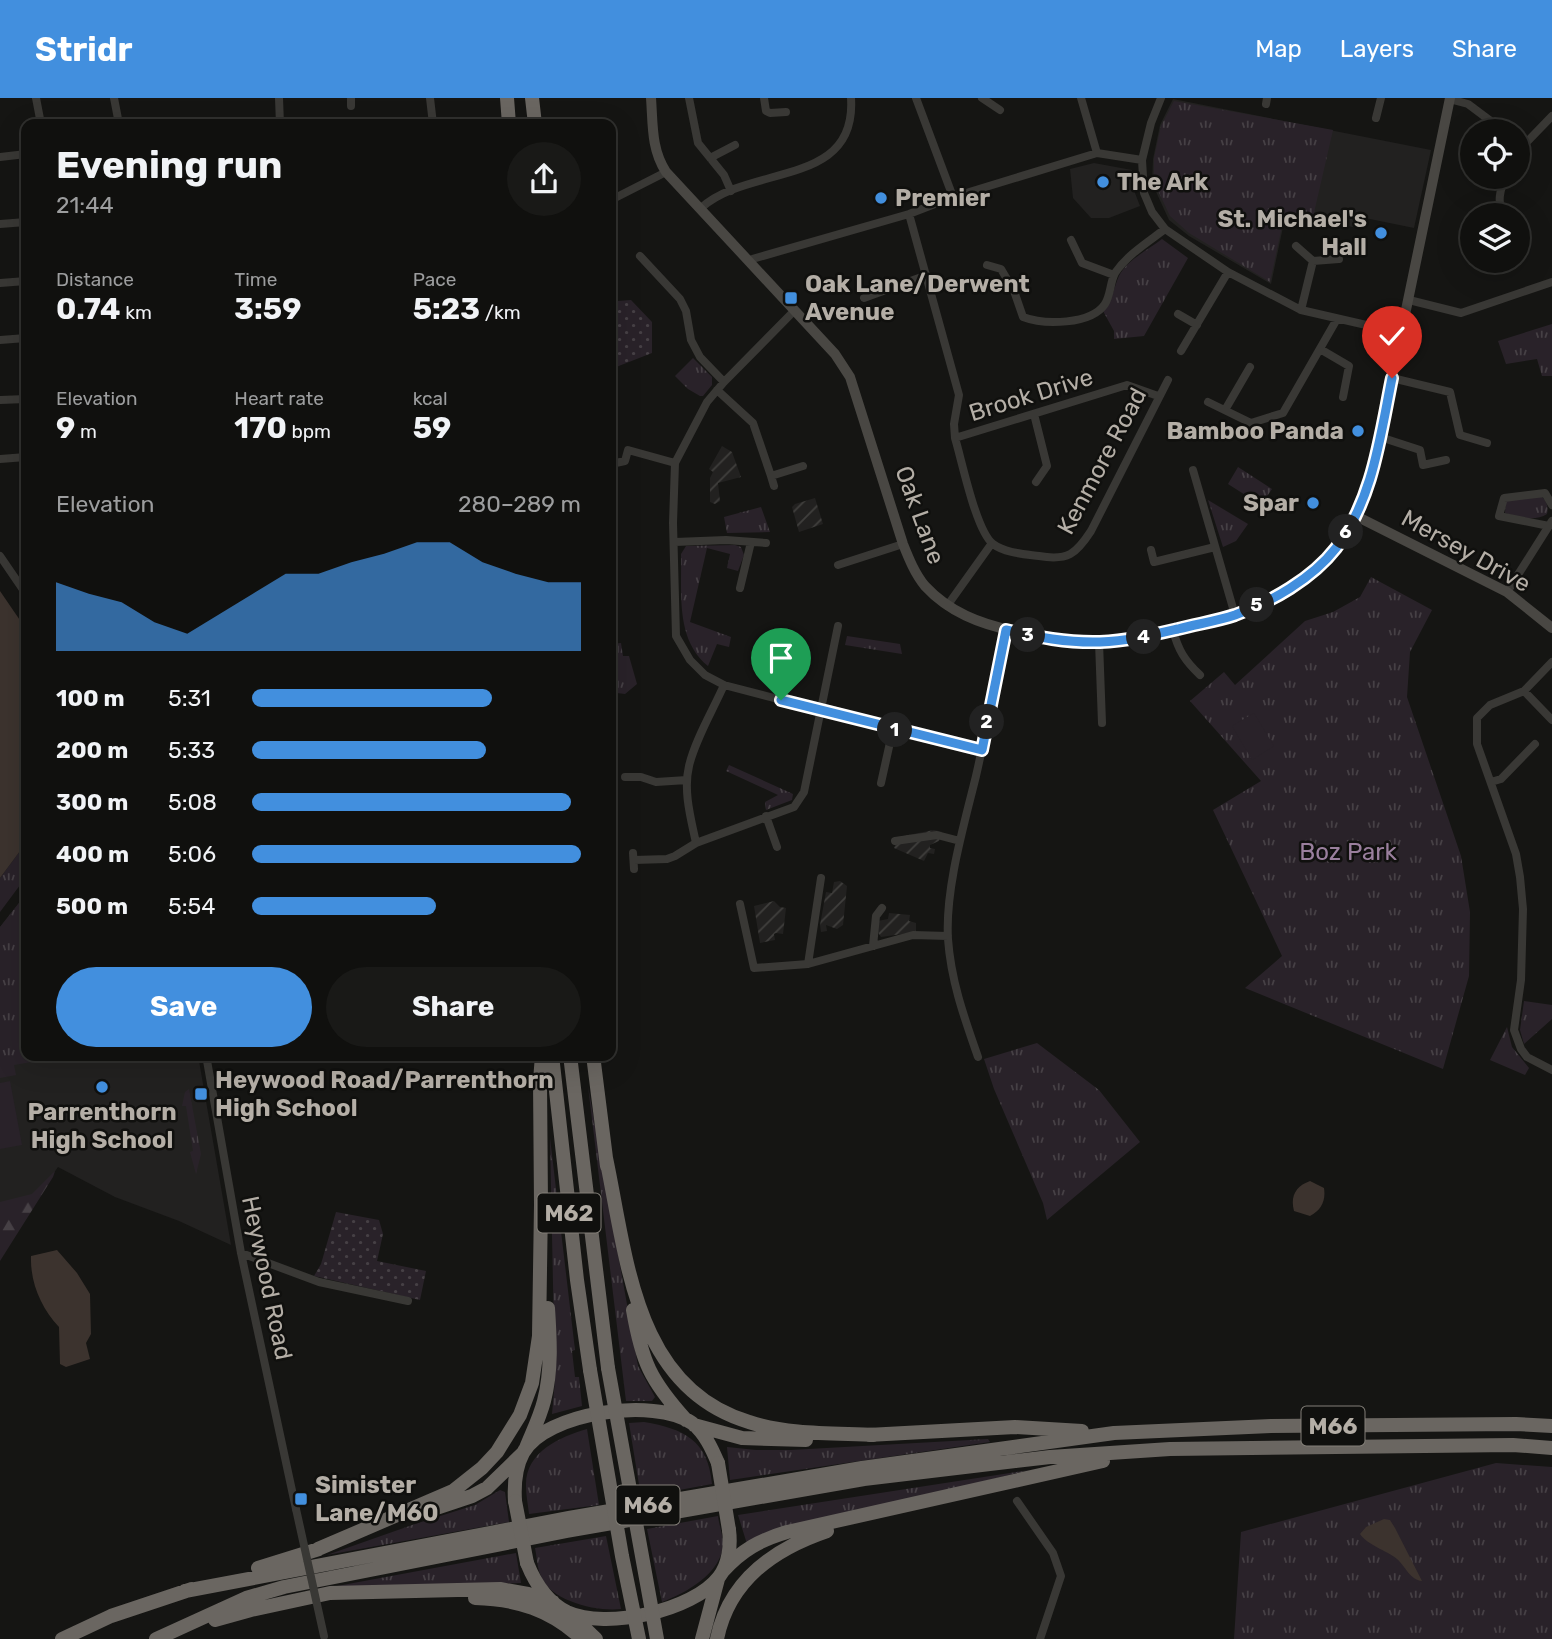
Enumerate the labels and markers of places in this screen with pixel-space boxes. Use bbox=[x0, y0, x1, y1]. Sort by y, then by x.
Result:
place label: The Ark bbox=[1117, 168, 1208, 196]
marker: The Ark bbox=[1095, 174, 1111, 190]
place label: Premier bbox=[895, 184, 990, 212]
marker: Premier bbox=[873, 190, 889, 206]
place label: St. Michael's Hall bbox=[1218, 205, 1367, 261]
marker: St. Michael's Hall bbox=[1373, 225, 1389, 241]
place label: Oak Lane/Derwent Avenue bbox=[805, 270, 1030, 326]
marker: Oak Lane/Derwent Avenue bbox=[783, 290, 799, 306]
pin bbox=[1362, 306, 1422, 378]
place label: Bamboo Panda bbox=[1167, 417, 1344, 445]
marker: Bamboo Panda bbox=[1350, 423, 1366, 439]
place label: Spar bbox=[1243, 489, 1299, 517]
marker: Spar bbox=[1305, 495, 1321, 511]
pin: 6 bbox=[1328, 514, 1364, 550]
pin: 5 bbox=[1240, 588, 1274, 622]
pin: 3 bbox=[1010, 618, 1046, 652]
pin: 4 bbox=[1126, 620, 1162, 654]
pin bbox=[751, 628, 811, 700]
pin: 2 bbox=[970, 704, 1004, 740]
pin: 1 bbox=[878, 712, 912, 748]
place label: Heywood Road/Parrenthorn High School bbox=[215, 1066, 554, 1122]
marker: Parrenthorn High School bbox=[94, 1079, 110, 1095]
marker: Heywood Road/Parrenthorn High School bbox=[193, 1086, 209, 1102]
place label: Parrenthorn High School bbox=[27, 1098, 177, 1154]
place label: Simister Lane/M60 bbox=[315, 1471, 439, 1527]
marker: Simister Lane/M60 bbox=[293, 1491, 309, 1507]

